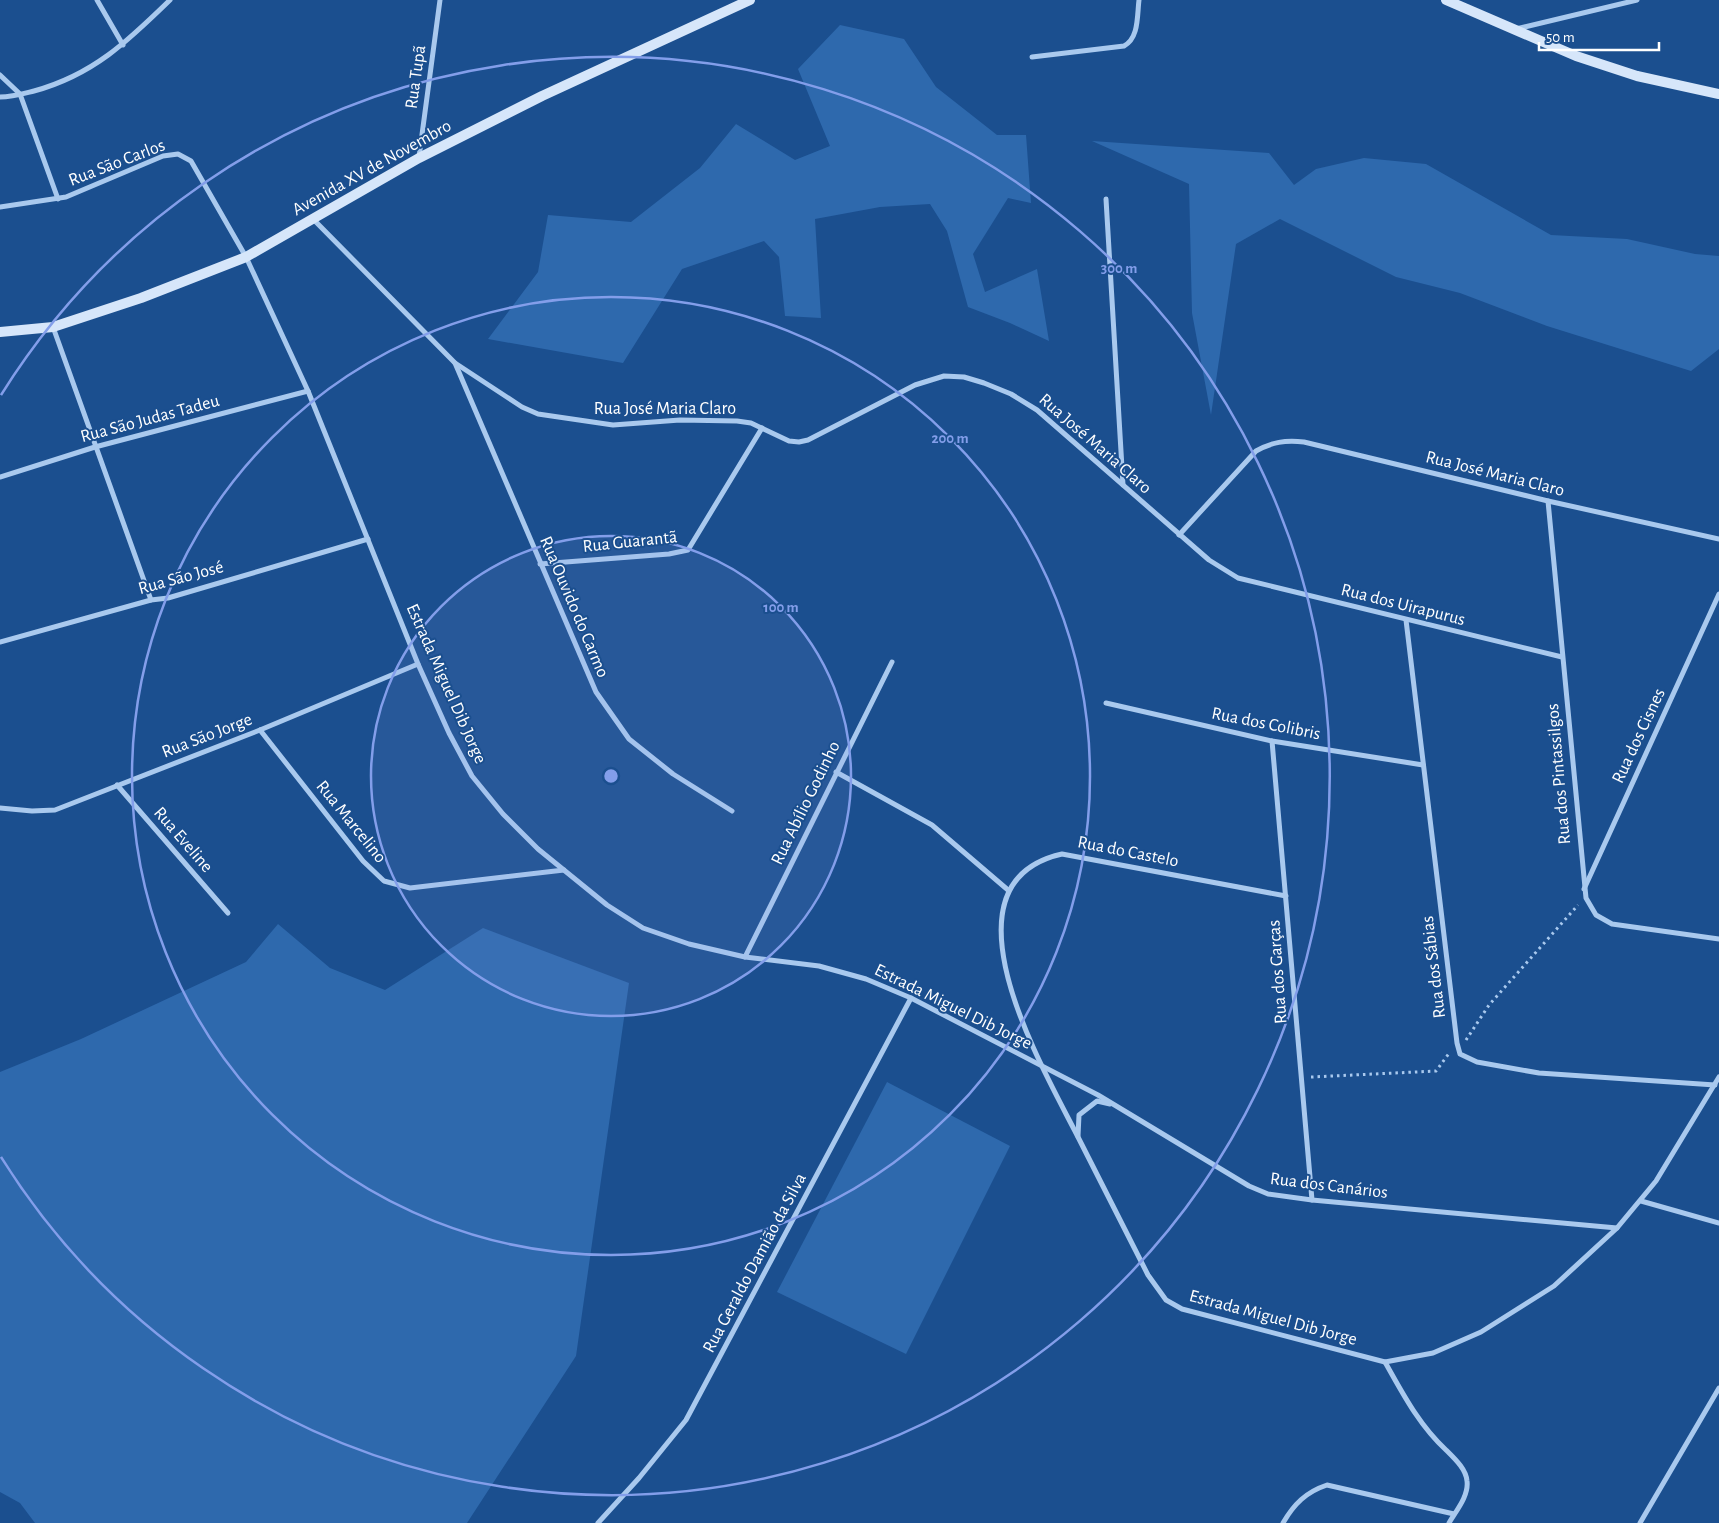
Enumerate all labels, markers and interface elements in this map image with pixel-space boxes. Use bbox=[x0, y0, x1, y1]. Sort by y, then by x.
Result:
scale bar bbox=[1539, 20, 1659, 52]
text: 50 m bbox=[1546, 30, 1575, 45]
street label: Rua Tupã bbox=[403, 44, 429, 110]
street label: Avenida XV de Novembro bbox=[290, 117, 455, 219]
street label: Rua São Carlos bbox=[66, 136, 168, 190]
text: 300 m bbox=[1101, 261, 1137, 276]
street label: Rua José Maria Claro bbox=[1035, 391, 1155, 498]
street label: Rua São Judas Tadeu bbox=[79, 392, 221, 446]
street label: Rua José Maria Claro bbox=[594, 400, 736, 418]
text: 200 m bbox=[931, 431, 969, 446]
street label: Rua José Maria Claro bbox=[1424, 448, 1566, 500]
street label: Rua Guarantã bbox=[582, 528, 678, 556]
street label: Rua Ouvido do Carmo bbox=[536, 534, 612, 680]
street label: Rua São José bbox=[136, 558, 226, 598]
street label: Rua dos Uirapurus bbox=[1339, 581, 1467, 629]
text: 100 m bbox=[763, 600, 799, 615]
street label: Estrada Miguel Dib Jorge bbox=[403, 601, 489, 767]
street label: Rua dos Cisnes bbox=[1609, 686, 1669, 786]
street label: Rua dos Pintassilgos bbox=[1544, 703, 1574, 845]
street label: Rua dos Colibris bbox=[1210, 705, 1322, 743]
street label: Rua São Jorge bbox=[159, 711, 255, 761]
street label: Rua Abílio Godinho bbox=[768, 738, 844, 868]
centre of rings bbox=[602, 767, 620, 785]
street label: Rua Marcelino bbox=[312, 777, 390, 867]
street label: Rua Eveline bbox=[150, 804, 216, 876]
street label: Rua do Castelo bbox=[1076, 833, 1180, 871]
street label: Rua dos Sábias bbox=[1419, 915, 1449, 1019]
street label: Rua dos Garças bbox=[1265, 919, 1291, 1025]
street label: Estrada Miguel Dib Jorge bbox=[871, 961, 1035, 1053]
street label: Rua Geraldo Damião da Silva bbox=[700, 1170, 810, 1356]
street label: Rua dos Canários bbox=[1269, 1170, 1389, 1202]
street label: Estrada Miguel Dib Jorge bbox=[1187, 1287, 1359, 1349]

